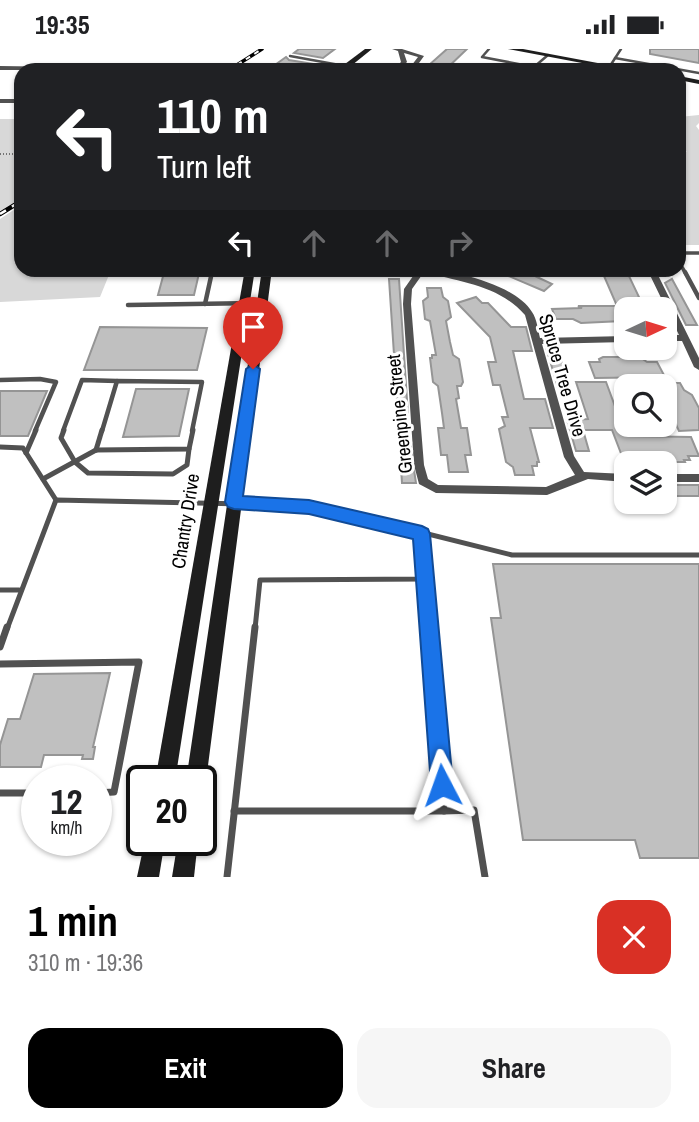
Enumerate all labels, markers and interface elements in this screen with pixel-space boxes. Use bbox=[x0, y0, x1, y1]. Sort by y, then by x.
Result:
text: 19:35 bbox=[35, 7, 90, 42]
text: 110 m bbox=[157, 82, 269, 148]
icon: left bbox=[42, 91, 133, 182]
text: Turn left bbox=[157, 145, 251, 188]
icon: left bbox=[222, 224, 260, 262]
icon: ahead bbox=[295, 224, 333, 262]
icon: ahead bbox=[368, 224, 406, 262]
icon: right bbox=[441, 224, 479, 262]
pin bbox=[223, 297, 283, 369]
north arrow bbox=[614, 297, 677, 361]
map controls bbox=[614, 297, 677, 514]
icon: arrive bbox=[234, 308, 272, 346]
street label: Spruce Tree Drive bbox=[533, 311, 593, 439]
street label: Greenpine Street bbox=[380, 353, 418, 475]
button: search bbox=[614, 374, 677, 437]
button: layers bbox=[614, 451, 677, 514]
street label: Chantry Drive bbox=[165, 472, 205, 570]
position arrow bbox=[405, 748, 479, 822]
speed limit sign: 20 bbox=[126, 765, 217, 856]
text: 12 bbox=[51, 778, 82, 825]
text: km/h bbox=[51, 815, 83, 840]
text: 1 min bbox=[28, 893, 118, 949]
button: close bbox=[597, 900, 671, 974]
text: 310 m · 19:36 bbox=[28, 947, 143, 978]
button: Exit bbox=[28, 1028, 343, 1108]
button: Share bbox=[357, 1028, 671, 1108]

